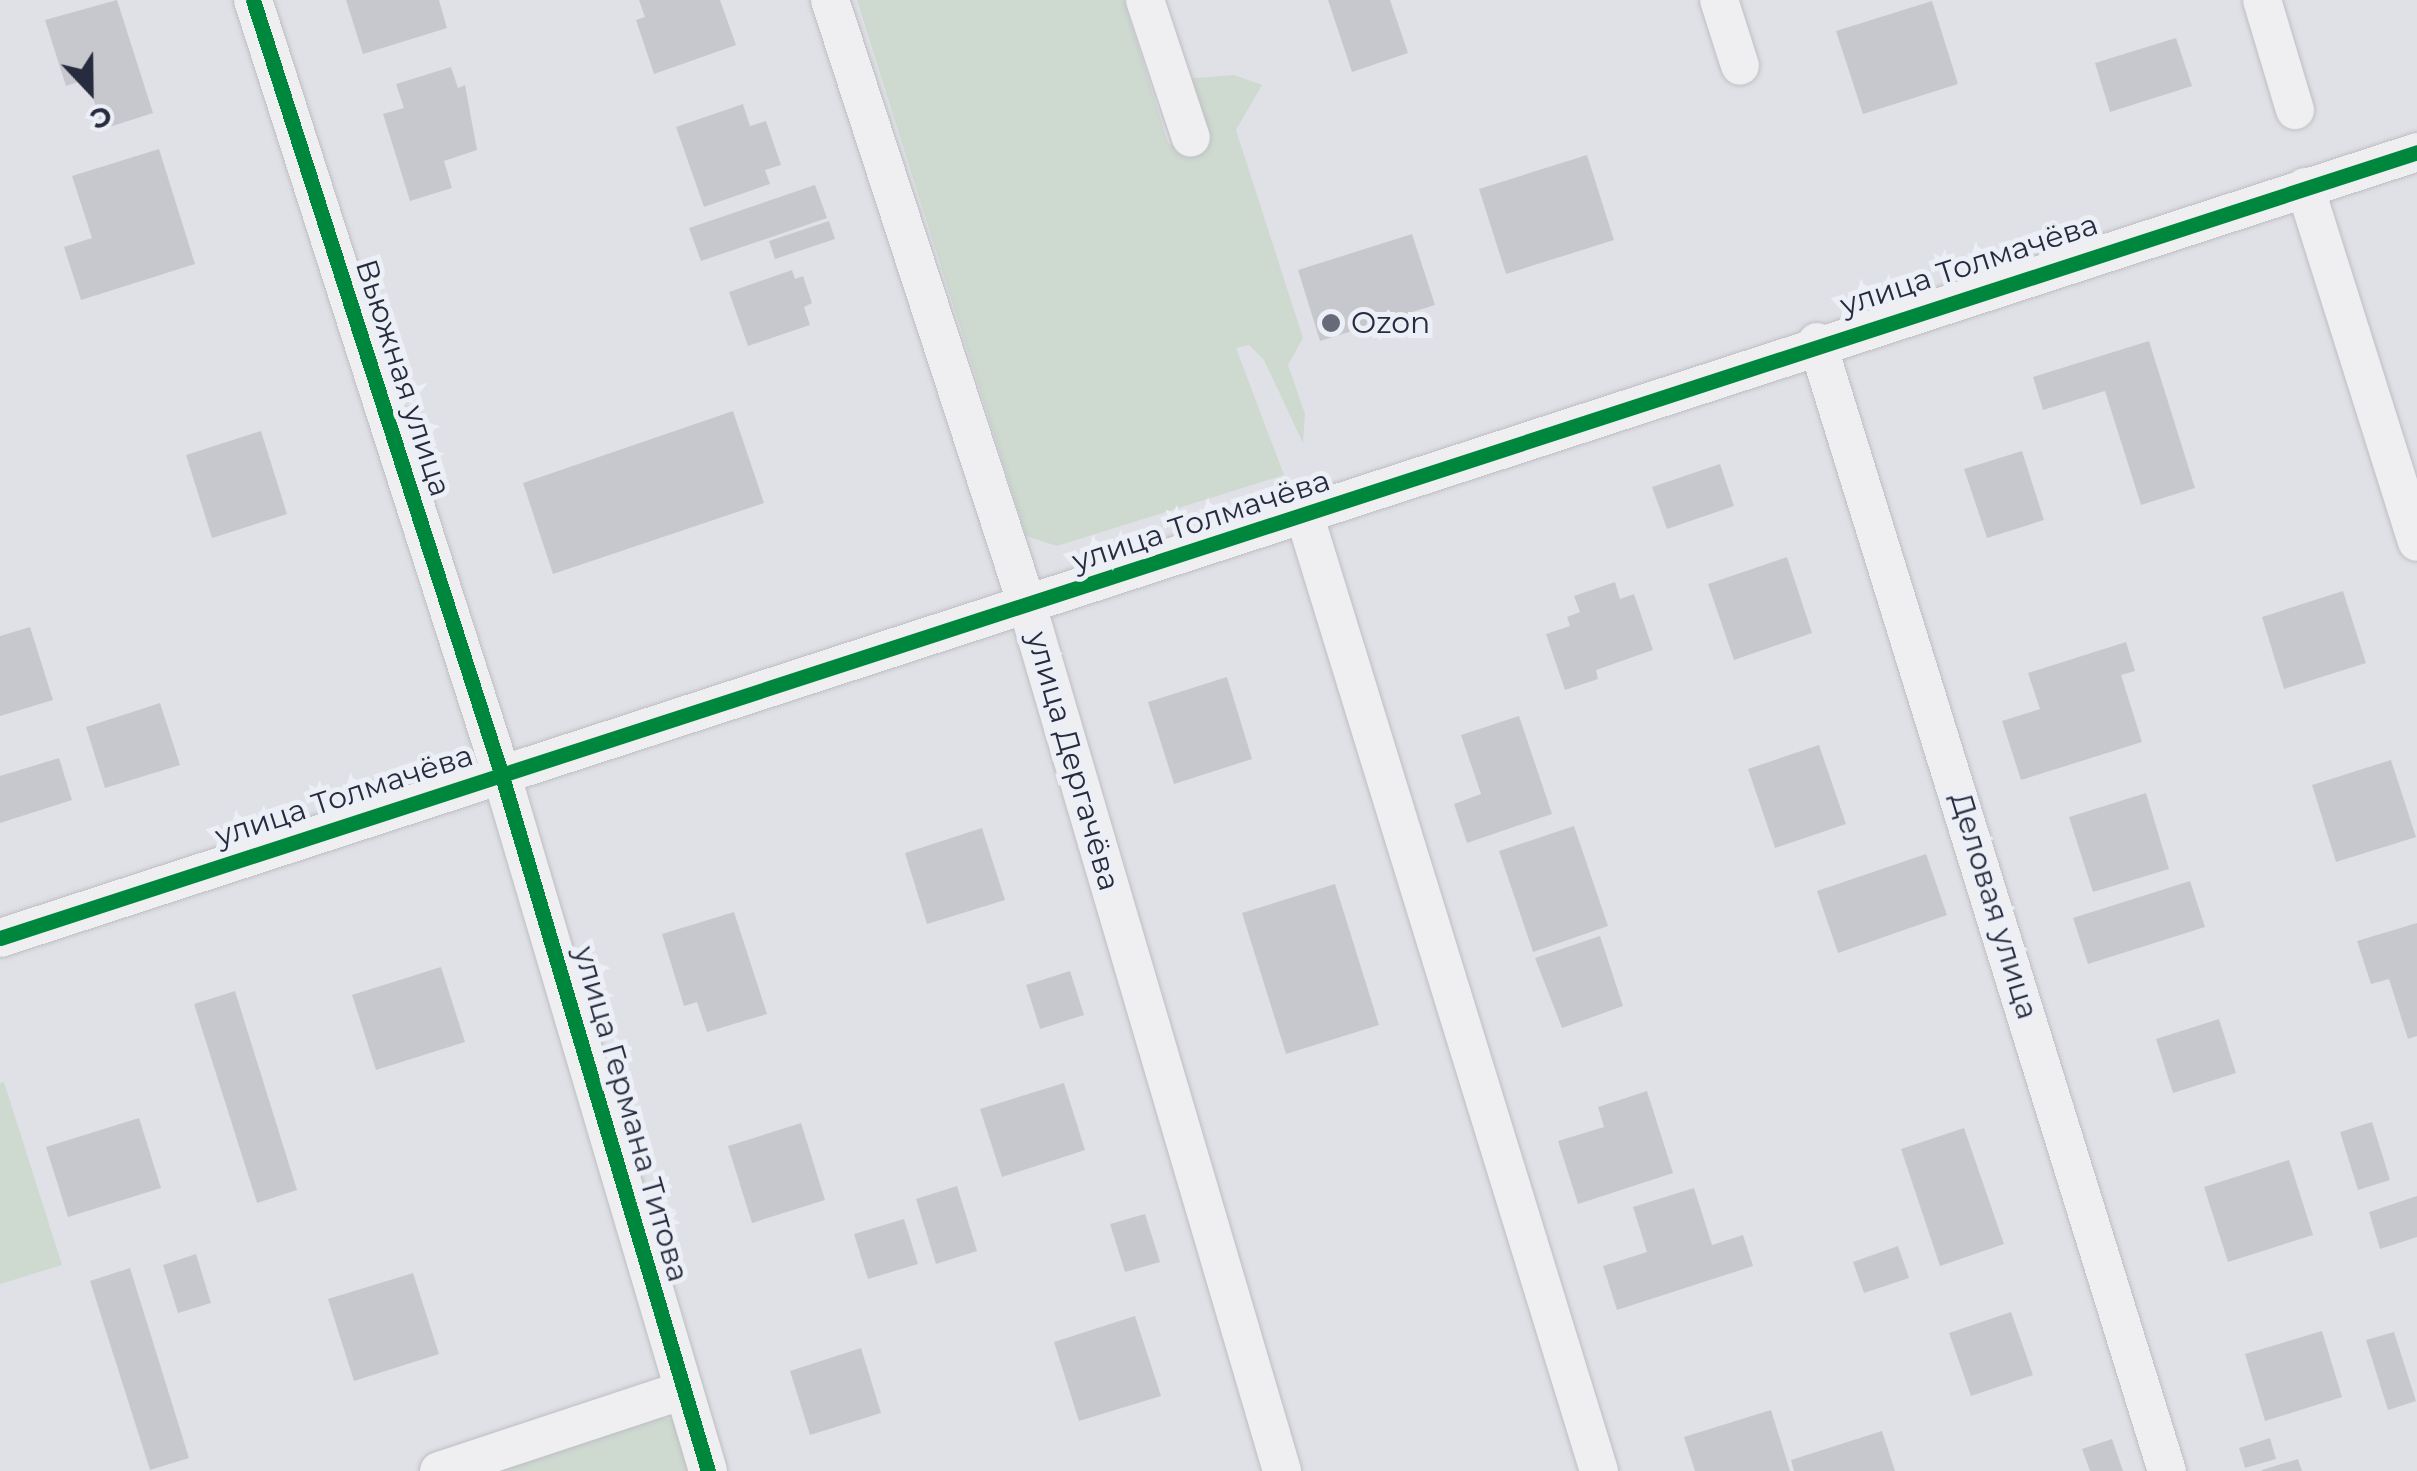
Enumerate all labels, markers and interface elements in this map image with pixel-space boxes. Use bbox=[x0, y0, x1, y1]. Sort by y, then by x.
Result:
north arrow bbox=[40, 40, 140, 140]
text: С bbox=[85, 98, 117, 137]
street label: улица Толмачёва bbox=[1836, 206, 2102, 324]
street label: Вьюжная улица bbox=[348, 255, 458, 501]
place label: Ozon bbox=[1351, 305, 1430, 341]
marker: Ozon bbox=[1320, 312, 1342, 334]
street label: улица Толмачёва bbox=[1068, 462, 1334, 580]
street label: улица Дергачёва bbox=[1019, 627, 1127, 895]
street label: улица Толмачёва bbox=[211, 737, 477, 855]
street label: Деловая улица bbox=[1942, 788, 2046, 1024]
street label: улица Германа Титова bbox=[566, 942, 696, 1286]

